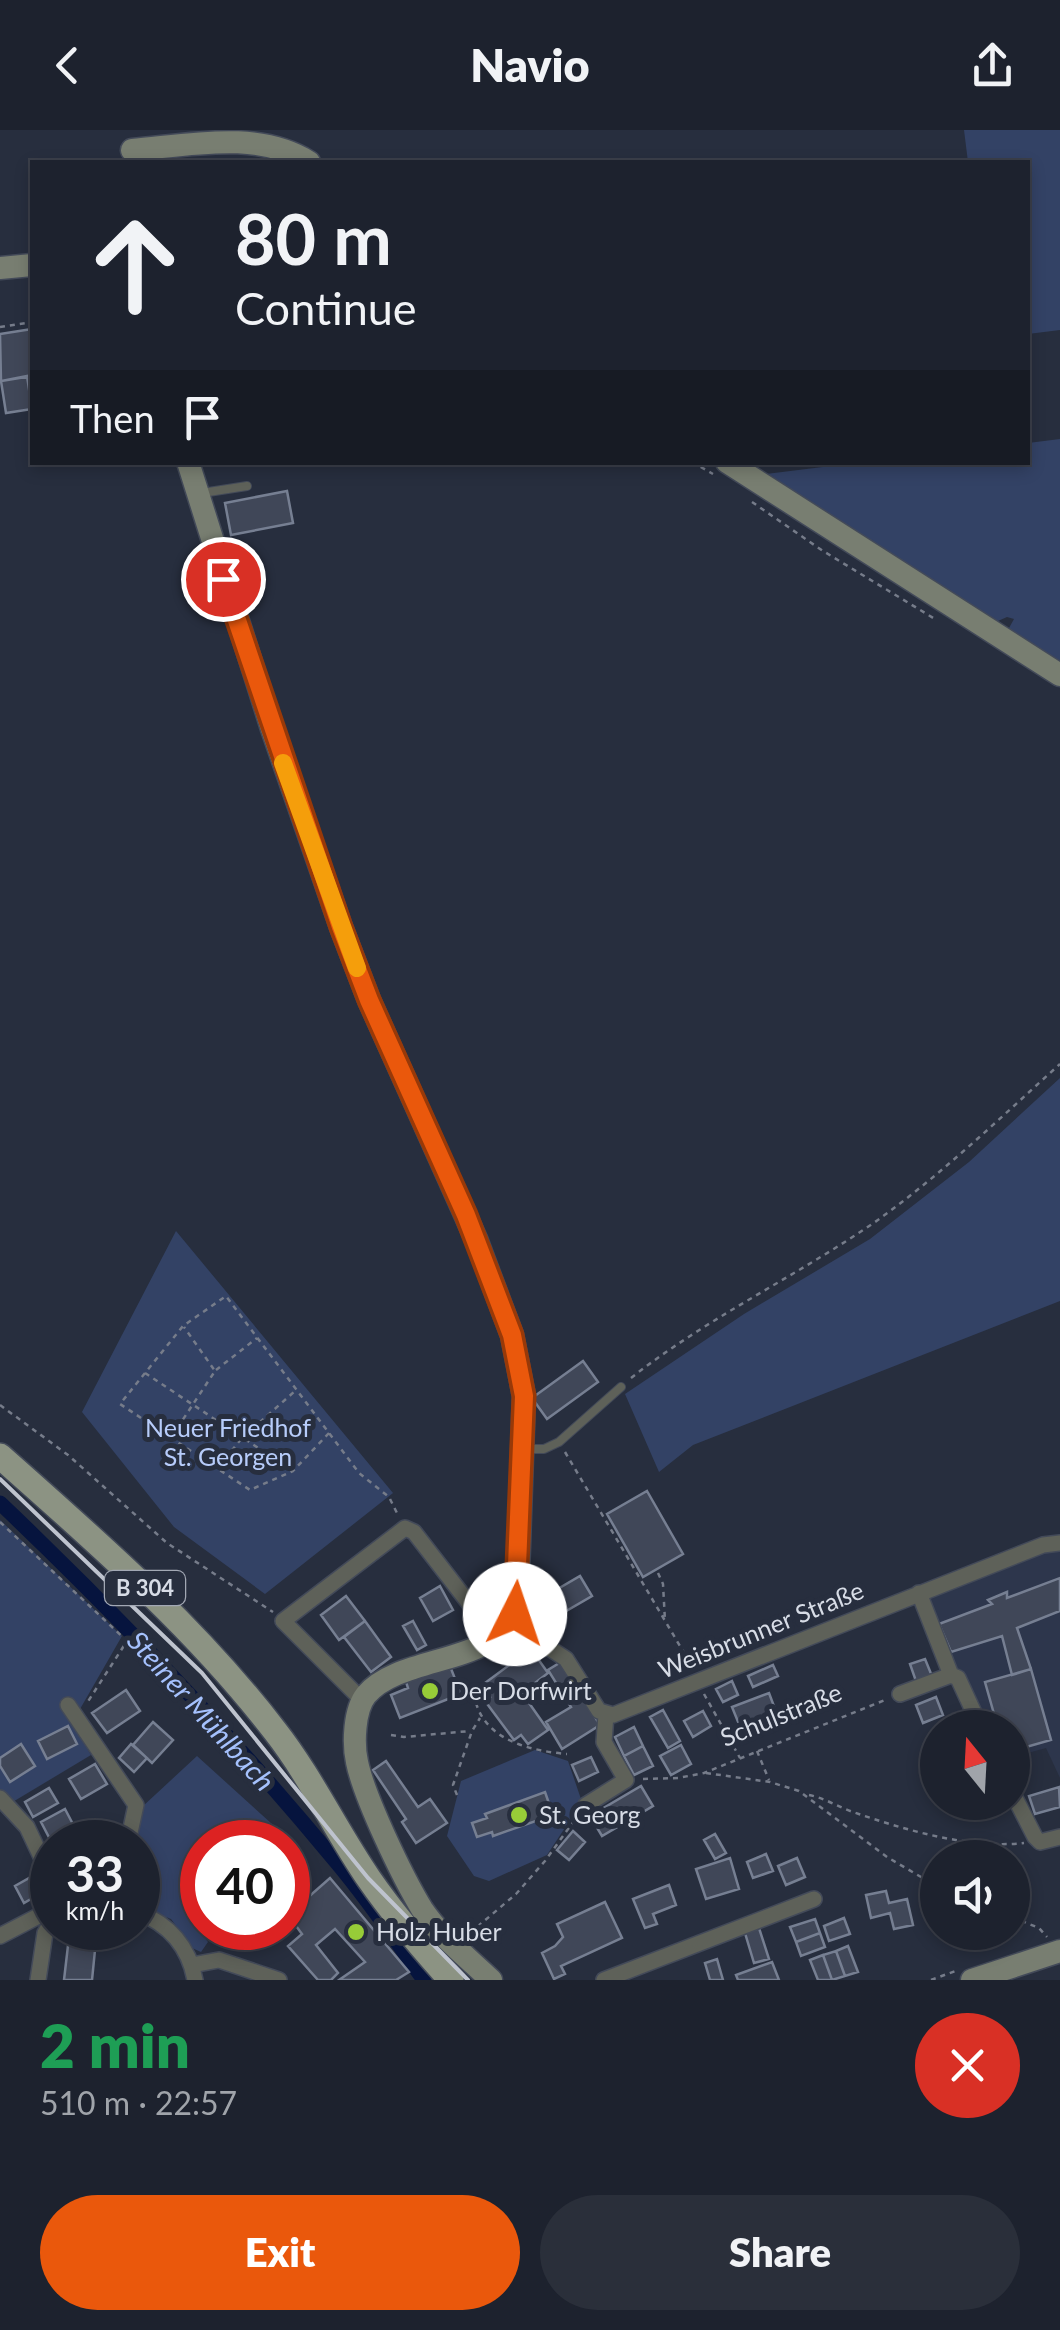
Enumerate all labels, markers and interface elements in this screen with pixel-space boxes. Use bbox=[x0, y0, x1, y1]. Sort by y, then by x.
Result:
icon: back bbox=[40, 38, 95, 93]
text: Navio bbox=[470, 38, 590, 92]
icon: share bbox=[965, 38, 1020, 93]
text: 80 m bbox=[235, 196, 392, 280]
icon: ahead bbox=[70, 200, 200, 330]
text: Continue bbox=[235, 281, 417, 335]
icon: arrive bbox=[175, 390, 230, 445]
text: Then bbox=[70, 395, 155, 441]
pin bbox=[181, 537, 266, 622]
icon: arrive bbox=[196, 552, 251, 607]
park label: Neuer Friedhof St. Georgen bbox=[145, 1412, 311, 1471]
position arrow bbox=[463, 1562, 567, 1666]
road number: B 304 bbox=[105, 1571, 185, 1605]
street label: Weisbrunner Straße bbox=[654, 1574, 868, 1684]
water label: Steiner Mühlbach bbox=[121, 1623, 282, 1797]
place label: Der Dorfwirt bbox=[450, 1675, 592, 1705]
street label: Schulstraße bbox=[716, 1676, 846, 1752]
marker: Der Dorfwirt bbox=[419, 1680, 441, 1702]
north arrow bbox=[920, 1710, 1030, 1820]
map controls bbox=[920, 1710, 1030, 1950]
place label: St. Georg bbox=[539, 1799, 641, 1829]
marker: St. Georg bbox=[508, 1804, 530, 1826]
speed limit sign: 40 bbox=[180, 1820, 310, 1950]
button: sound bbox=[920, 1840, 1030, 1950]
text: 33 bbox=[66, 1843, 124, 1903]
text: km/h bbox=[66, 1895, 124, 1925]
place label: Holz Huber bbox=[376, 1916, 502, 1946]
marker: Holz Huber bbox=[345, 1921, 367, 1943]
text: 2 min bbox=[40, 2009, 190, 2081]
button: close bbox=[915, 2013, 1020, 2118]
text: 510 m · 22:57 bbox=[40, 2083, 237, 2122]
button: Exit bbox=[40, 2195, 520, 2310]
button: Share bbox=[540, 2195, 1020, 2310]

